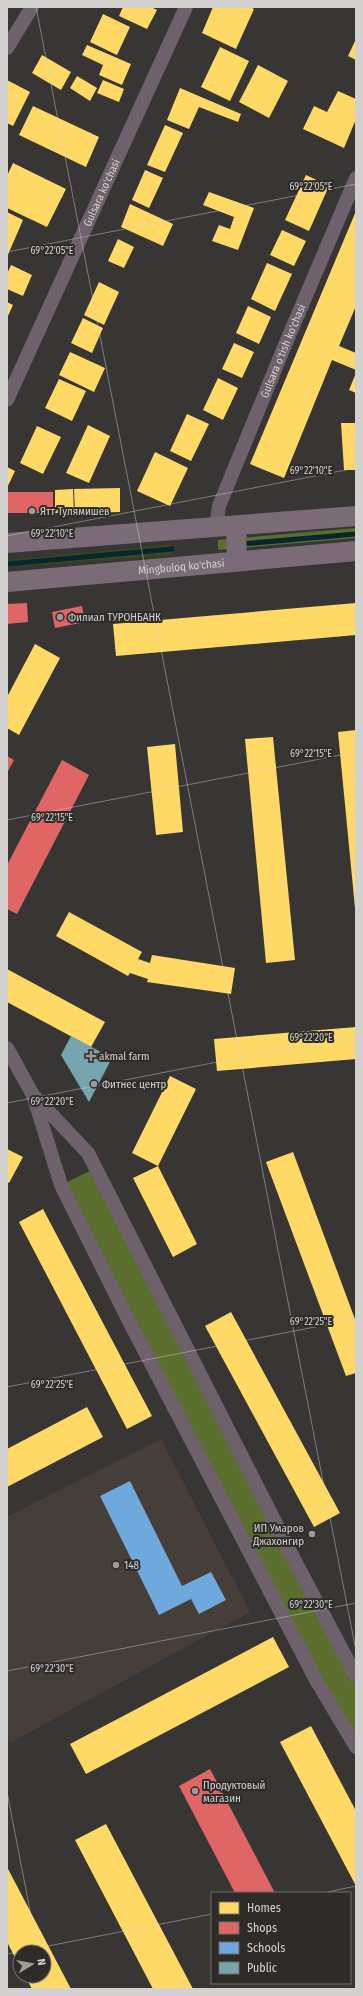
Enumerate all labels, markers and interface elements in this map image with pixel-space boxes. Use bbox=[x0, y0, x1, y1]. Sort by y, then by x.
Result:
street label: Gulsara ko'chasi bbox=[81, 157, 123, 228]
text: 69°22'05"E bbox=[289, 181, 333, 193]
text: 69°22'05"E bbox=[30, 245, 74, 257]
street label: Gulsara o'tish ko'chasi bbox=[258, 302, 308, 400]
text: 69°22'10"E bbox=[290, 465, 333, 477]
place label: Ятт Тулямишев bbox=[40, 505, 110, 518]
marker: Ятт Тулямишев bbox=[27, 506, 37, 516]
text: 69°22'10"E bbox=[31, 528, 74, 540]
street label: Mingbuloq ko'chasi bbox=[138, 556, 225, 577]
place label: Филиал ТУРОНБАНК bbox=[68, 611, 161, 624]
marker: Филиал ТУРОНБАНК bbox=[55, 612, 65, 622]
text: 69°22'15"E bbox=[290, 748, 332, 760]
text: 69°22'15"E bbox=[31, 812, 73, 824]
text: 69°22'20"E bbox=[289, 1032, 333, 1044]
place label: akmal farm bbox=[99, 1050, 150, 1063]
marker: akmal farm bbox=[86, 1051, 96, 1061]
place label: Фитнес центр bbox=[102, 1078, 167, 1091]
marker: Фитнес центр bbox=[89, 1079, 99, 1089]
text: 69°22'20"E bbox=[30, 1096, 74, 1108]
text: 69°22'25"E bbox=[290, 1316, 333, 1328]
text: 69°22'25"E bbox=[31, 1379, 74, 1391]
place label: ИП Умаров Джахонгир bbox=[252, 1522, 304, 1548]
marker: ИП Умаров Джахонгир bbox=[307, 1529, 317, 1539]
place label: 148 bbox=[124, 1559, 140, 1572]
marker: 148 bbox=[111, 1560, 121, 1570]
text: 69°22'30"E bbox=[289, 1599, 333, 1611]
text: 69°22'30"E bbox=[30, 1663, 74, 1675]
place label: Продуктовый магазин bbox=[203, 1779, 266, 1805]
marker: Продуктовый магазин bbox=[190, 1786, 200, 1796]
legend bbox=[211, 1892, 351, 1984]
text: Homes bbox=[247, 1901, 281, 1915]
text: Shops bbox=[247, 1921, 277, 1935]
text: Schools bbox=[247, 1941, 285, 1955]
north arrow bbox=[12, 1944, 52, 1984]
text: N bbox=[34, 1958, 48, 1967]
text: Public bbox=[247, 1961, 277, 1975]

